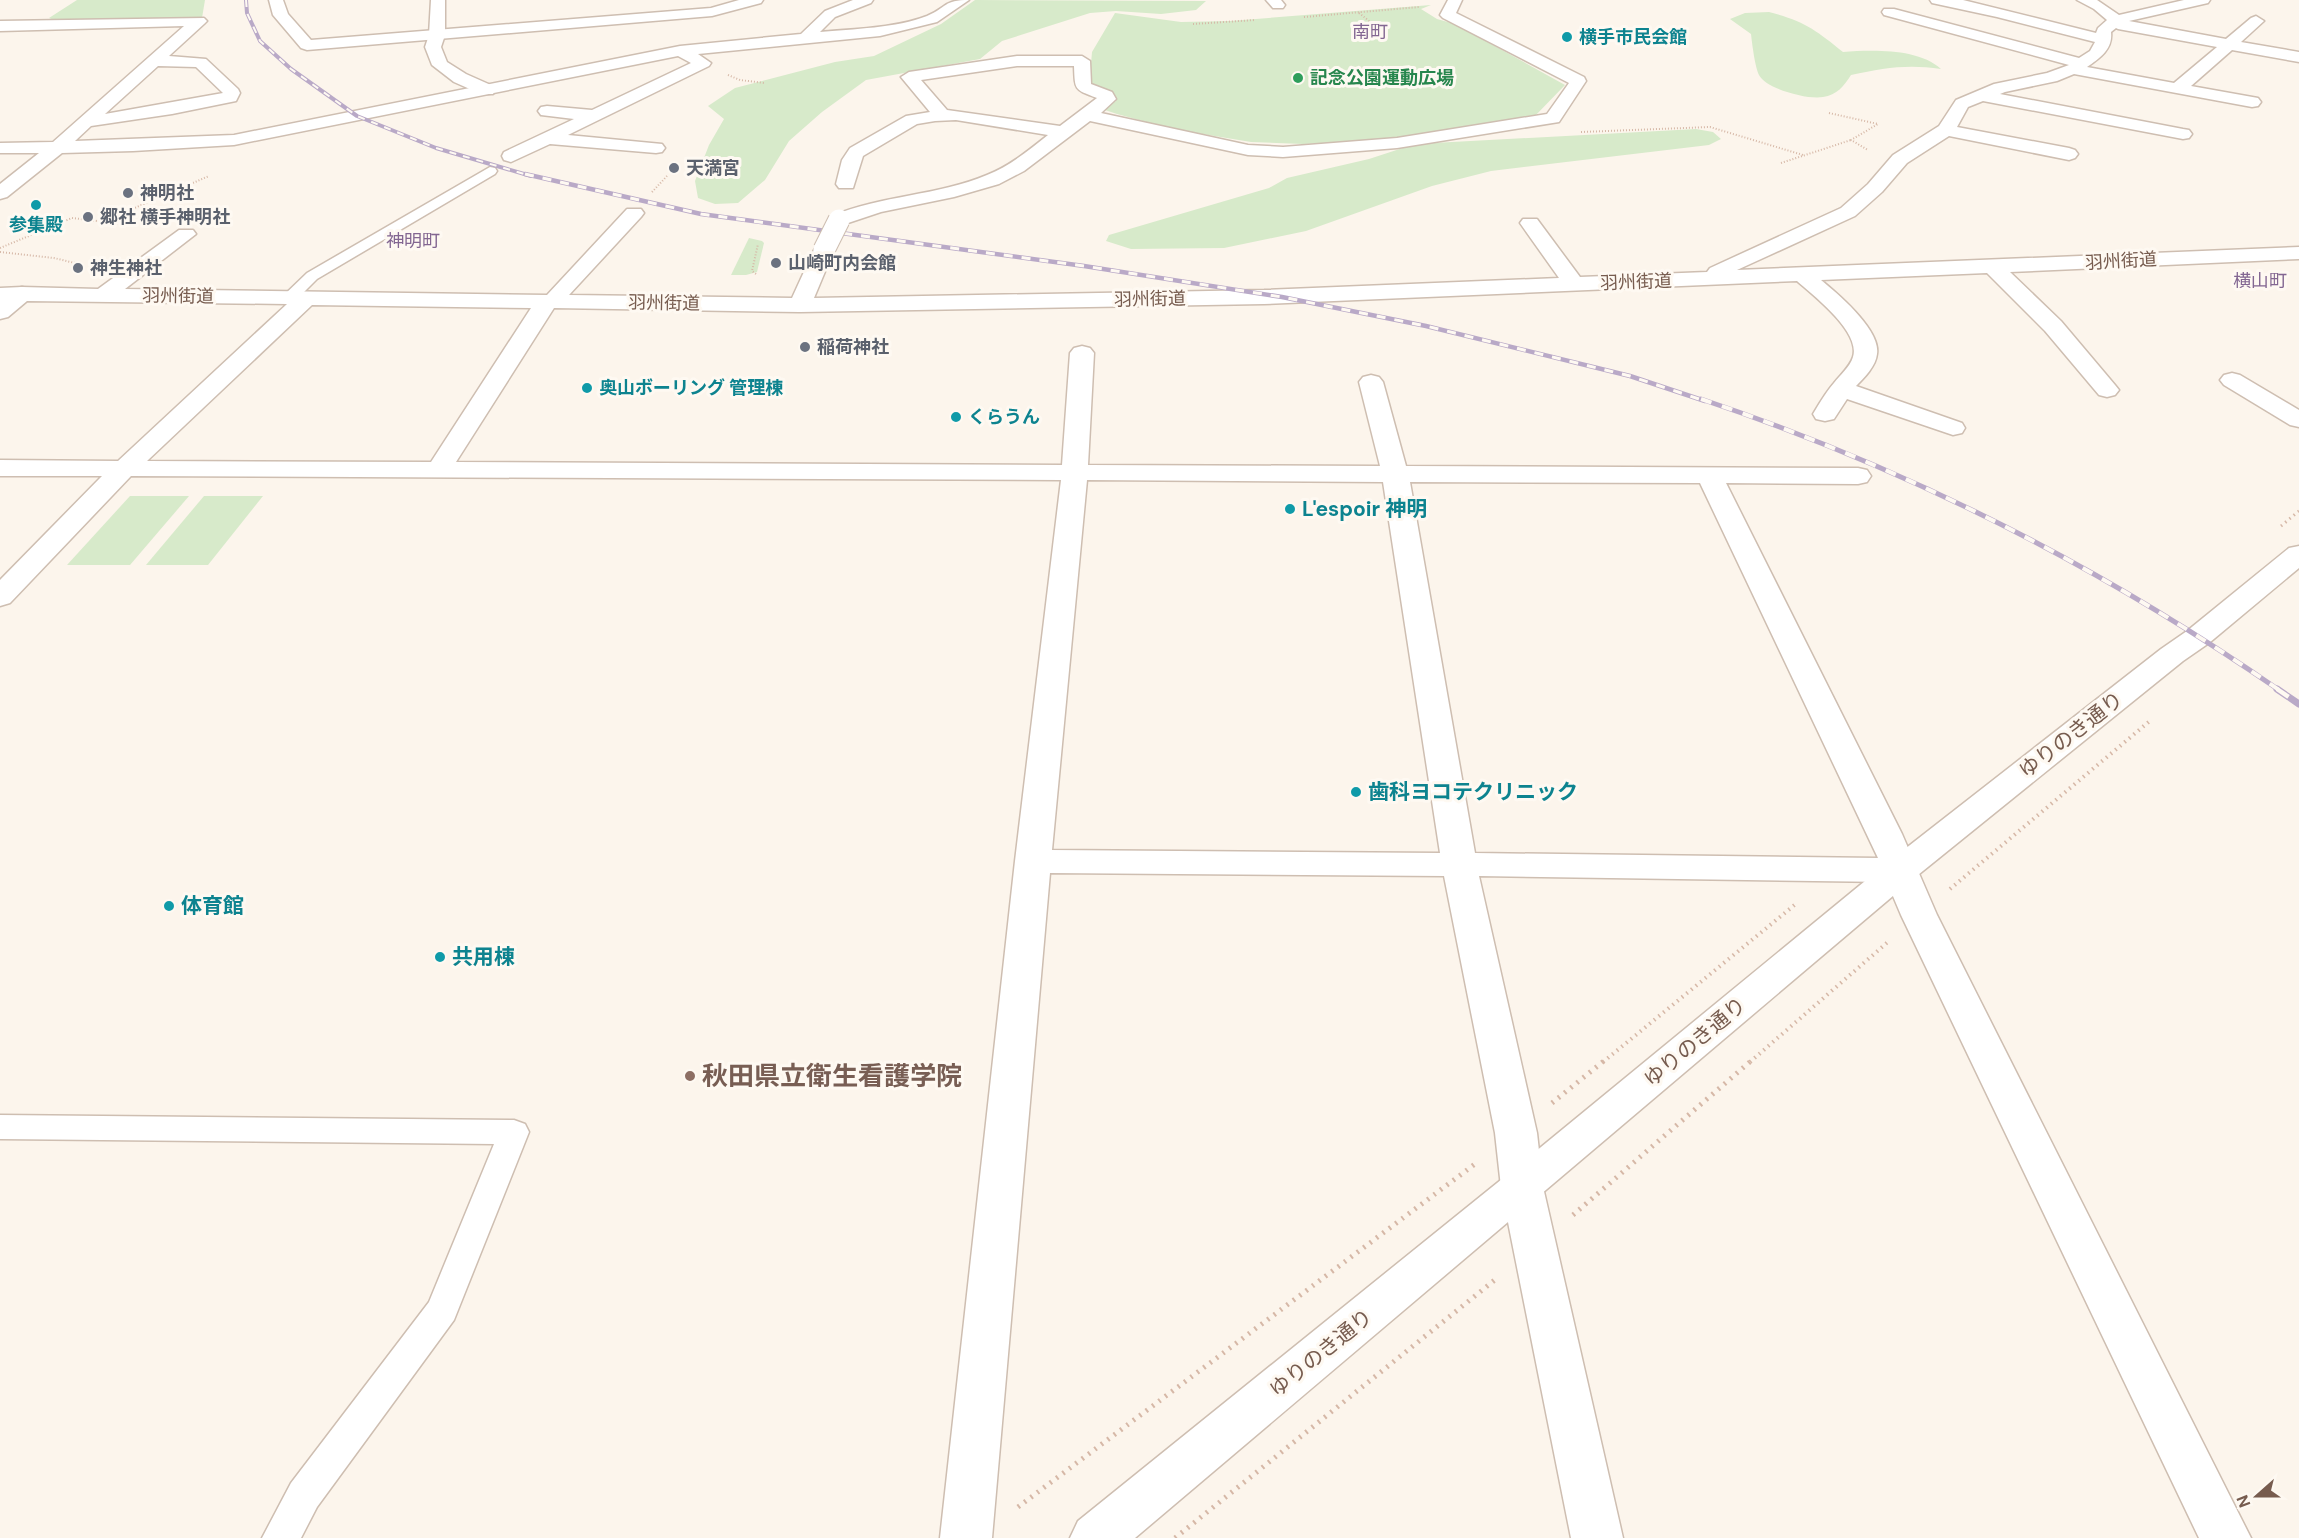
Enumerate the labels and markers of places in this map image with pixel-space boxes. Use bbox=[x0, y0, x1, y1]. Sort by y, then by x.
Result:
place label: 横手市民会館 bbox=[1579, 25, 1687, 49]
marker: 横手市民会館 bbox=[1560, 30, 1574, 44]
place label: 記念公園運動広場 bbox=[1310, 66, 1454, 90]
marker: 記念公園運動広場 bbox=[1291, 71, 1305, 85]
place label: 天満宮 bbox=[686, 156, 740, 180]
marker: 天満宮 bbox=[667, 161, 681, 175]
place label: 神明社 bbox=[140, 181, 194, 205]
marker: 神明社 bbox=[121, 186, 135, 200]
marker: 参集殿 bbox=[29, 198, 43, 212]
place label: 郷社 横手神明社 bbox=[100, 205, 230, 229]
marker: 郷社 横手神明社 bbox=[81, 210, 95, 224]
place label: 参集殿 bbox=[9, 213, 63, 237]
place label: 山崎町内会館 bbox=[788, 251, 896, 275]
place label: 神生神社 bbox=[90, 256, 162, 280]
marker: 山崎町内会館 bbox=[769, 256, 783, 270]
marker: 神生神社 bbox=[71, 261, 85, 275]
place label: 稲荷神社 bbox=[817, 335, 889, 359]
marker: 稲荷神社 bbox=[798, 340, 812, 354]
place label: 奥山ボーリング 管理棟 bbox=[599, 376, 783, 400]
marker: 奥山ボーリング 管理棟 bbox=[580, 381, 594, 395]
place label: くらうん bbox=[968, 405, 1040, 429]
marker: くらうん bbox=[949, 410, 963, 424]
place label: L'espoir 神明 bbox=[1302, 495, 1427, 523]
marker: L'espoir 神明 bbox=[1283, 502, 1297, 516]
place label: 歯科ヨコテクリニック bbox=[1368, 778, 1578, 806]
marker: 歯科ヨコテクリニック bbox=[1349, 785, 1363, 799]
place label: 体育館 bbox=[181, 892, 244, 920]
marker: 体育館 bbox=[162, 899, 176, 913]
place label: 共用棟 bbox=[452, 943, 515, 971]
marker: 共用棟 bbox=[433, 950, 447, 964]
place label: 秋田県立衛生看護学院 bbox=[702, 1059, 962, 1093]
marker: 秋田県立衛生看護学院 bbox=[683, 1069, 697, 1083]

